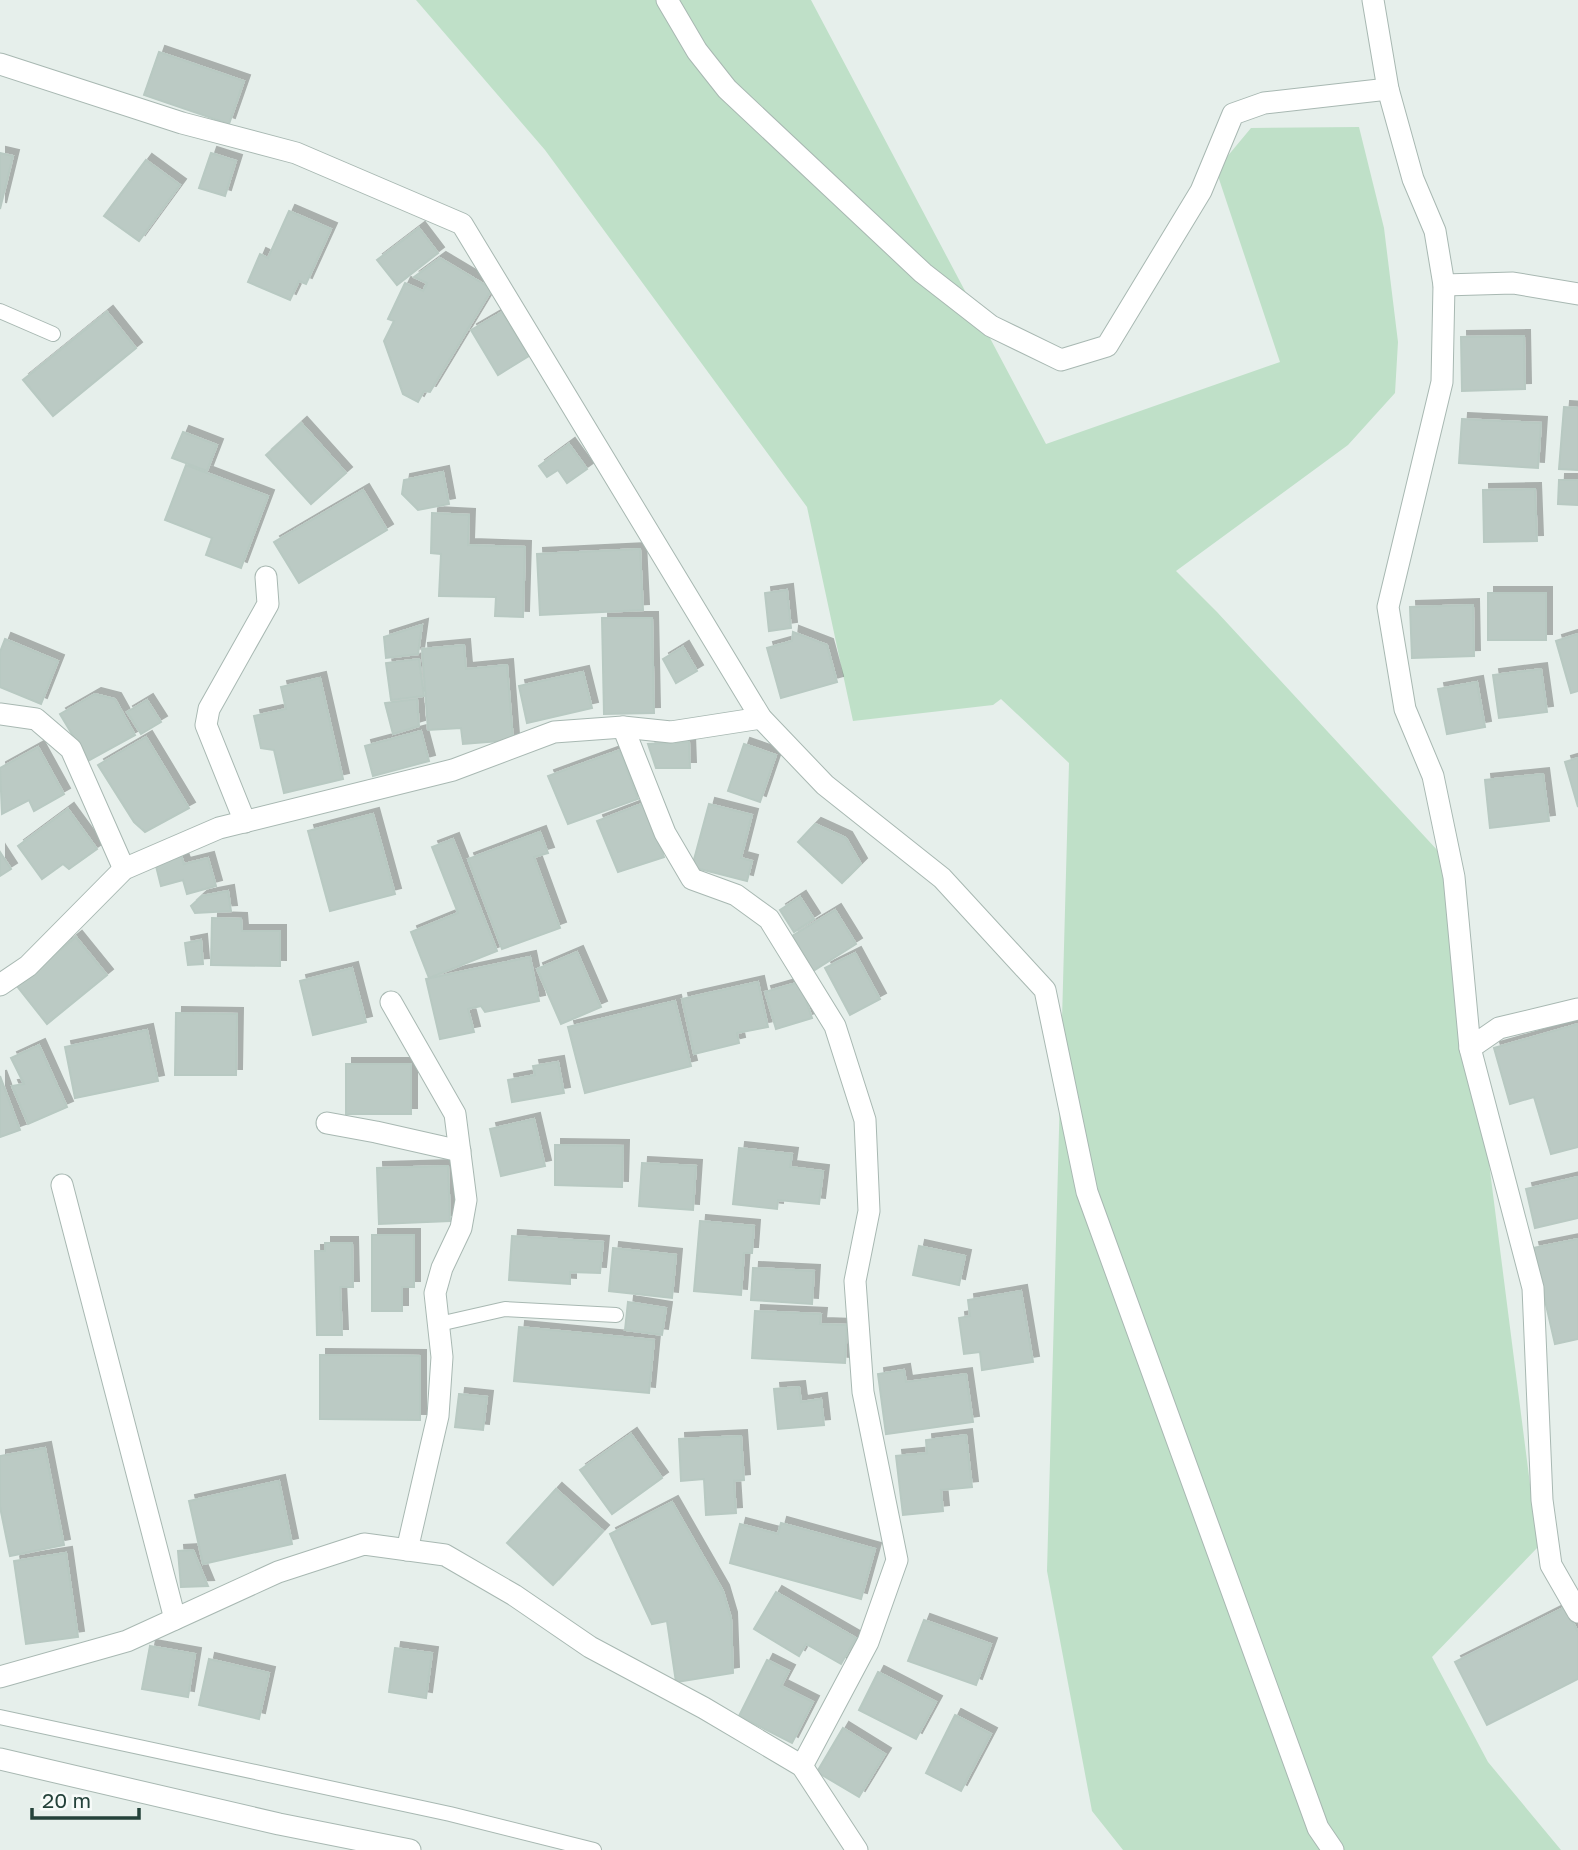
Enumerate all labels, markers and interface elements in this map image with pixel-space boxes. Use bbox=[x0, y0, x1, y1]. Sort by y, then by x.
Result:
scale bar bbox=[32, 1776, 138, 1820]
text: 20 m bbox=[42, 1787, 91, 1813]

